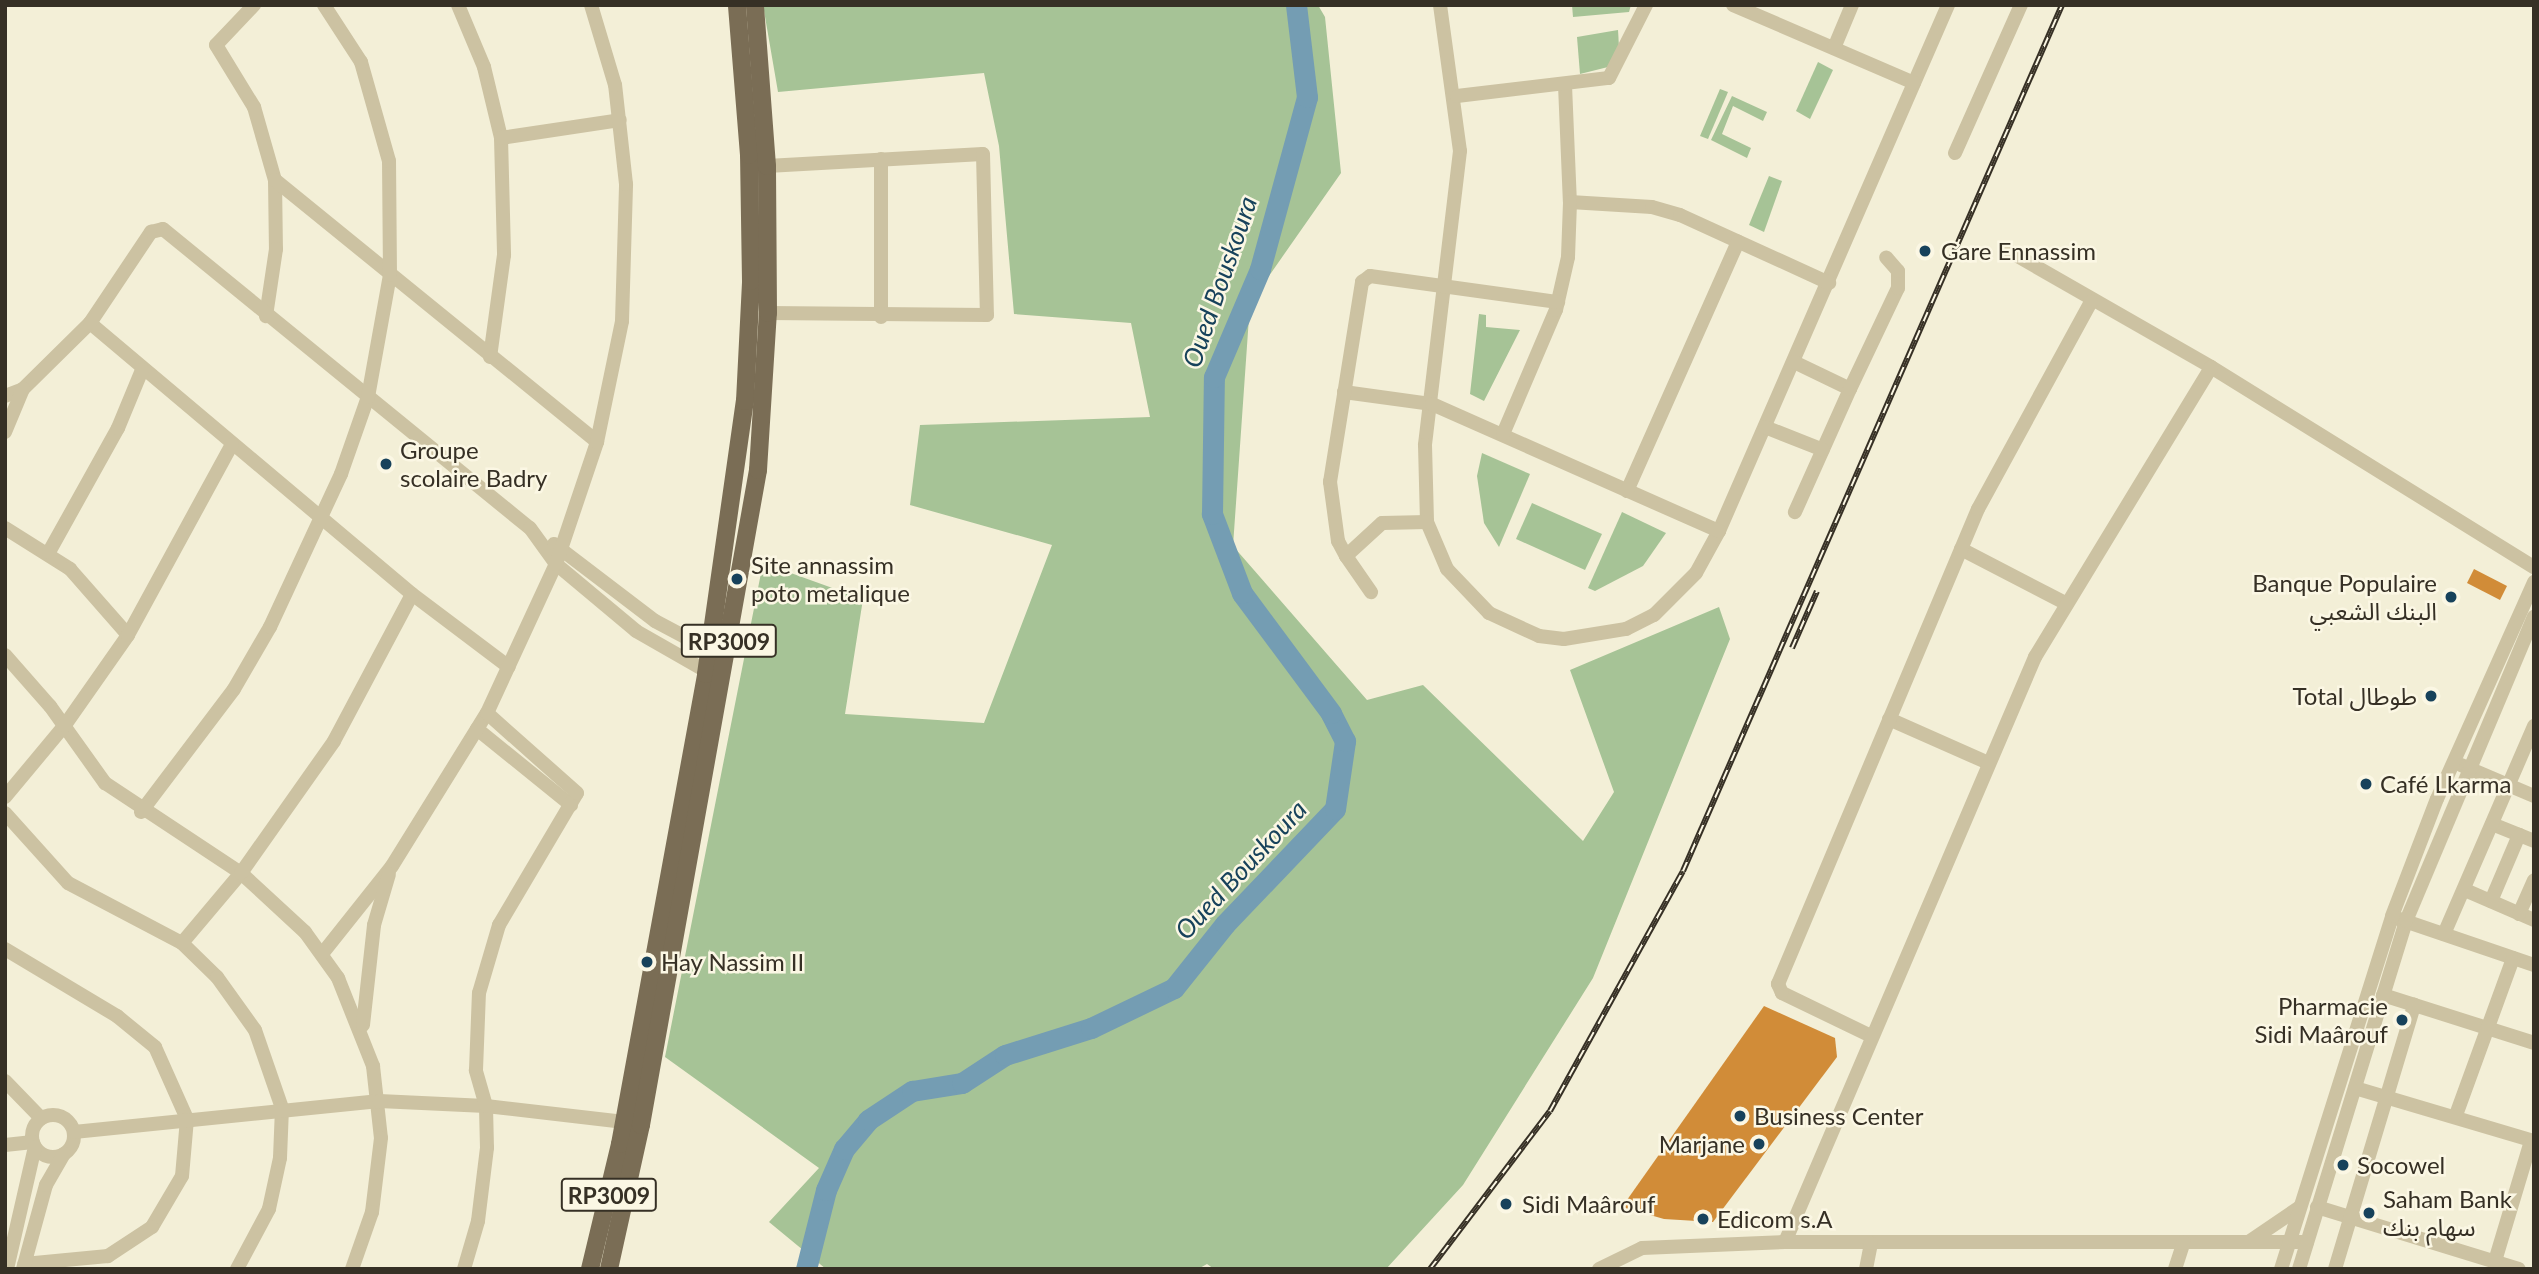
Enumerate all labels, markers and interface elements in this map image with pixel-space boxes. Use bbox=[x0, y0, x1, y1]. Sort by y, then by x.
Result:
water label: Oued Bouskoura bbox=[1176, 192, 1264, 372]
place label: Gare Ennassim bbox=[1941, 237, 2096, 265]
marker: Gare Ennassim bbox=[1915, 241, 1935, 261]
place label: Groupe scolaire Badry bbox=[400, 436, 547, 492]
marker: Groupe scolaire Badry bbox=[378, 456, 394, 472]
place label: Site annassim poto metalique bbox=[751, 551, 910, 607]
place label: Banque Populaire البنك الشعبي bbox=[2252, 569, 2437, 625]
marker: Site annassim poto metalique bbox=[729, 571, 745, 587]
marker: Banque Populaire البنك الشعبي bbox=[2443, 589, 2459, 605]
road number: RP3009 bbox=[680, 622, 778, 660]
place label: Total طوطال bbox=[2293, 682, 2417, 710]
marker: Total طوطال bbox=[2423, 688, 2439, 704]
place label: Café Lkarma bbox=[2380, 770, 2511, 798]
marker: Café Lkarma bbox=[2358, 776, 2374, 792]
water label: Oued Bouskoura bbox=[1169, 794, 1313, 946]
place label: Hay Nassim II bbox=[661, 948, 805, 976]
marker: Hay Nassim II bbox=[639, 954, 655, 970]
place label: Pharmacie Sidi Maârouf bbox=[2255, 992, 2388, 1048]
marker: Pharmacie Sidi Maârouf bbox=[2394, 1012, 2410, 1028]
place label: Business Center bbox=[1754, 1102, 1923, 1130]
marker: Business Center bbox=[1732, 1108, 1748, 1124]
place label: Marjane bbox=[1659, 1130, 1745, 1158]
marker: Marjane bbox=[1751, 1136, 1767, 1152]
place label: Socowel bbox=[2357, 1151, 2445, 1179]
marker: Socowel bbox=[2335, 1157, 2351, 1173]
road number: RP3009 bbox=[560, 1176, 658, 1214]
place label: Saham Bank سهام بنك bbox=[2383, 1185, 2512, 1241]
place label: Sidi Maârouf bbox=[1522, 1190, 1655, 1218]
marker: Sidi Maârouf bbox=[1496, 1194, 1516, 1214]
place label: Edicom s.A bbox=[1717, 1205, 1833, 1233]
marker: Saham Bank سهام بنك bbox=[2361, 1205, 2377, 1221]
marker: Edicom s.A bbox=[1695, 1211, 1711, 1227]

